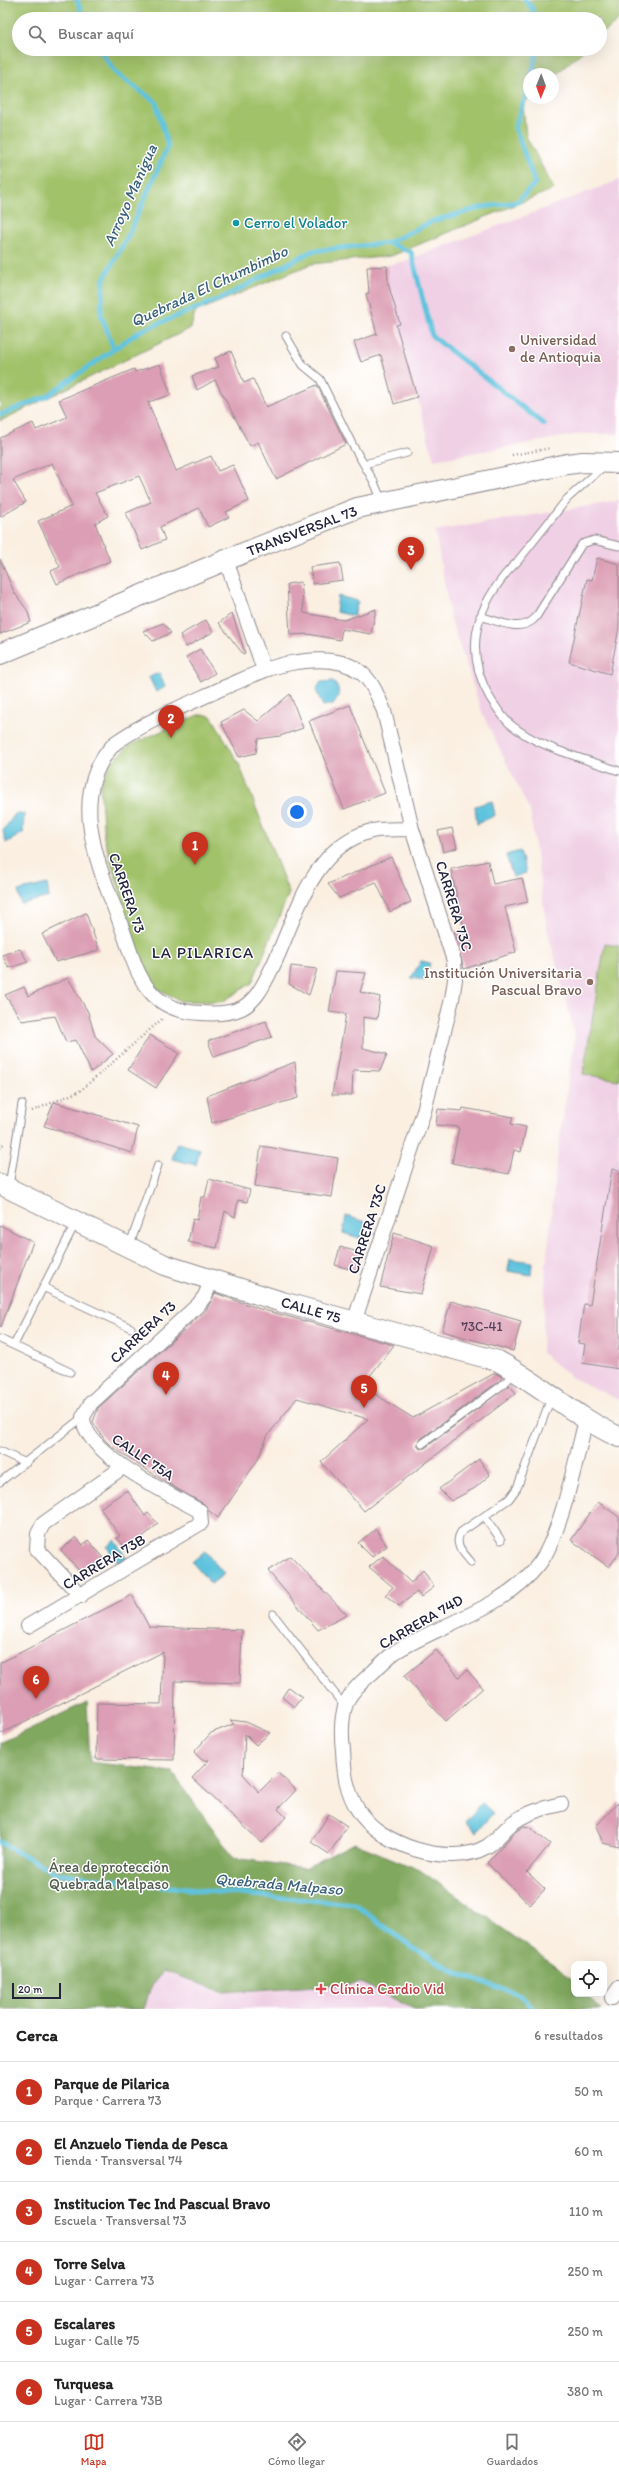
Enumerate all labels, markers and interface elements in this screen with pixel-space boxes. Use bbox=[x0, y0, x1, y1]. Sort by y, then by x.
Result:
search box bbox=[12, 12, 607, 56]
icon: search bbox=[26, 23, 48, 45]
text: Buscar aquí bbox=[58, 25, 134, 43]
north arrow bbox=[523, 68, 559, 104]
water label: Arroyo Manigua bbox=[99, 141, 161, 249]
place label: Cerro el Volador bbox=[244, 214, 347, 232]
marker: Cerro el Volador bbox=[231, 218, 241, 228]
water label: Quebrada El Chumbimbo bbox=[128, 241, 291, 331]
place label: Universidad de Antioquia bbox=[520, 331, 601, 366]
marker: Universidad de Antioquia bbox=[507, 344, 517, 354]
street label: TRANSVERSAL 73 bbox=[244, 502, 360, 560]
pin: 3 bbox=[398, 537, 424, 570]
pin: 2 bbox=[158, 705, 184, 738]
your location bbox=[287, 802, 307, 822]
pin: 1 bbox=[182, 832, 208, 865]
street label: CARRERA 73 bbox=[105, 850, 149, 936]
street label: CARRERA 73C bbox=[432, 859, 476, 954]
district label: LA PILARICA bbox=[152, 943, 254, 962]
place label: Institución Universitaria Pascual Bravo bbox=[424, 964, 582, 999]
marker: Institución Universitaria Pascual Bravo bbox=[585, 977, 595, 987]
street label: CARRERA 73C bbox=[344, 1181, 390, 1276]
street label: CALLE 75 bbox=[279, 1293, 343, 1327]
street label: CARRERA 73 bbox=[106, 1297, 180, 1367]
house number: 73C-41 bbox=[462, 1319, 502, 1334]
pin: 4 bbox=[153, 1362, 179, 1395]
pin: 5 bbox=[351, 1375, 377, 1408]
street label: CALLE 75A bbox=[108, 1430, 178, 1485]
street label: CARRERA 73B bbox=[59, 1530, 149, 1594]
street label: CARRERA 74D bbox=[376, 1591, 466, 1653]
pin: 6 bbox=[23, 1666, 49, 1699]
park label: Área de protección Quebrada Malpaso bbox=[49, 1858, 169, 1893]
water label: Quebrada Malpaso bbox=[214, 1869, 344, 1899]
map controls bbox=[571, 1961, 607, 1997]
button: locate bbox=[571, 1961, 607, 1997]
place label: Clínica Cardio Vid bbox=[330, 1980, 444, 1998]
scale bar bbox=[12, 1981, 61, 2000]
text: 20 m bbox=[18, 1983, 42, 1996]
marker: Clínica Cardio Vid bbox=[315, 1983, 327, 1995]
text: Cerca bbox=[16, 2025, 58, 2045]
text: 6 resultados bbox=[534, 2028, 603, 2043]
text: Parque de Pilarica bbox=[54, 2075, 169, 2093]
text: 1 bbox=[26, 2084, 32, 2099]
text: 50 m bbox=[574, 2084, 603, 2099]
text: Parque · Carrera 73 bbox=[54, 2093, 162, 2108]
text: El Anzuelo Tienda de Pesca bbox=[54, 2135, 228, 2153]
text: 2 bbox=[26, 2144, 32, 2159]
text: 60 m bbox=[574, 2144, 603, 2159]
text: Tienda · Transversal 74 bbox=[54, 2153, 182, 2168]
text: Institucion Tec Ind Pascual Bravo bbox=[54, 2195, 270, 2213]
text: 3 bbox=[25, 2204, 33, 2219]
text: 110 m bbox=[569, 2204, 603, 2219]
text: Escuela · Transversal 73 bbox=[54, 2213, 187, 2228]
text: Torre Selva bbox=[54, 2255, 125, 2273]
text: 4 bbox=[25, 2264, 33, 2279]
text: 250 m bbox=[567, 2264, 603, 2279]
text: Lugar · Carrera 73 bbox=[54, 2273, 154, 2288]
text: Escalares bbox=[54, 2315, 115, 2333]
text: 5 bbox=[26, 2324, 32, 2339]
text: 250 m bbox=[567, 2324, 603, 2339]
text: Lugar · Calle 75 bbox=[54, 2333, 139, 2348]
text: Turquesa bbox=[54, 2375, 113, 2393]
text: 6 bbox=[26, 2384, 32, 2399]
text: 380 m bbox=[567, 2384, 603, 2399]
text: Lugar · Carrera 73B bbox=[54, 2393, 163, 2408]
tab: Mapa bbox=[81, 2431, 106, 2468]
tab: Cómo llegar bbox=[268, 2431, 325, 2468]
tab: Guardados bbox=[487, 2431, 538, 2468]

